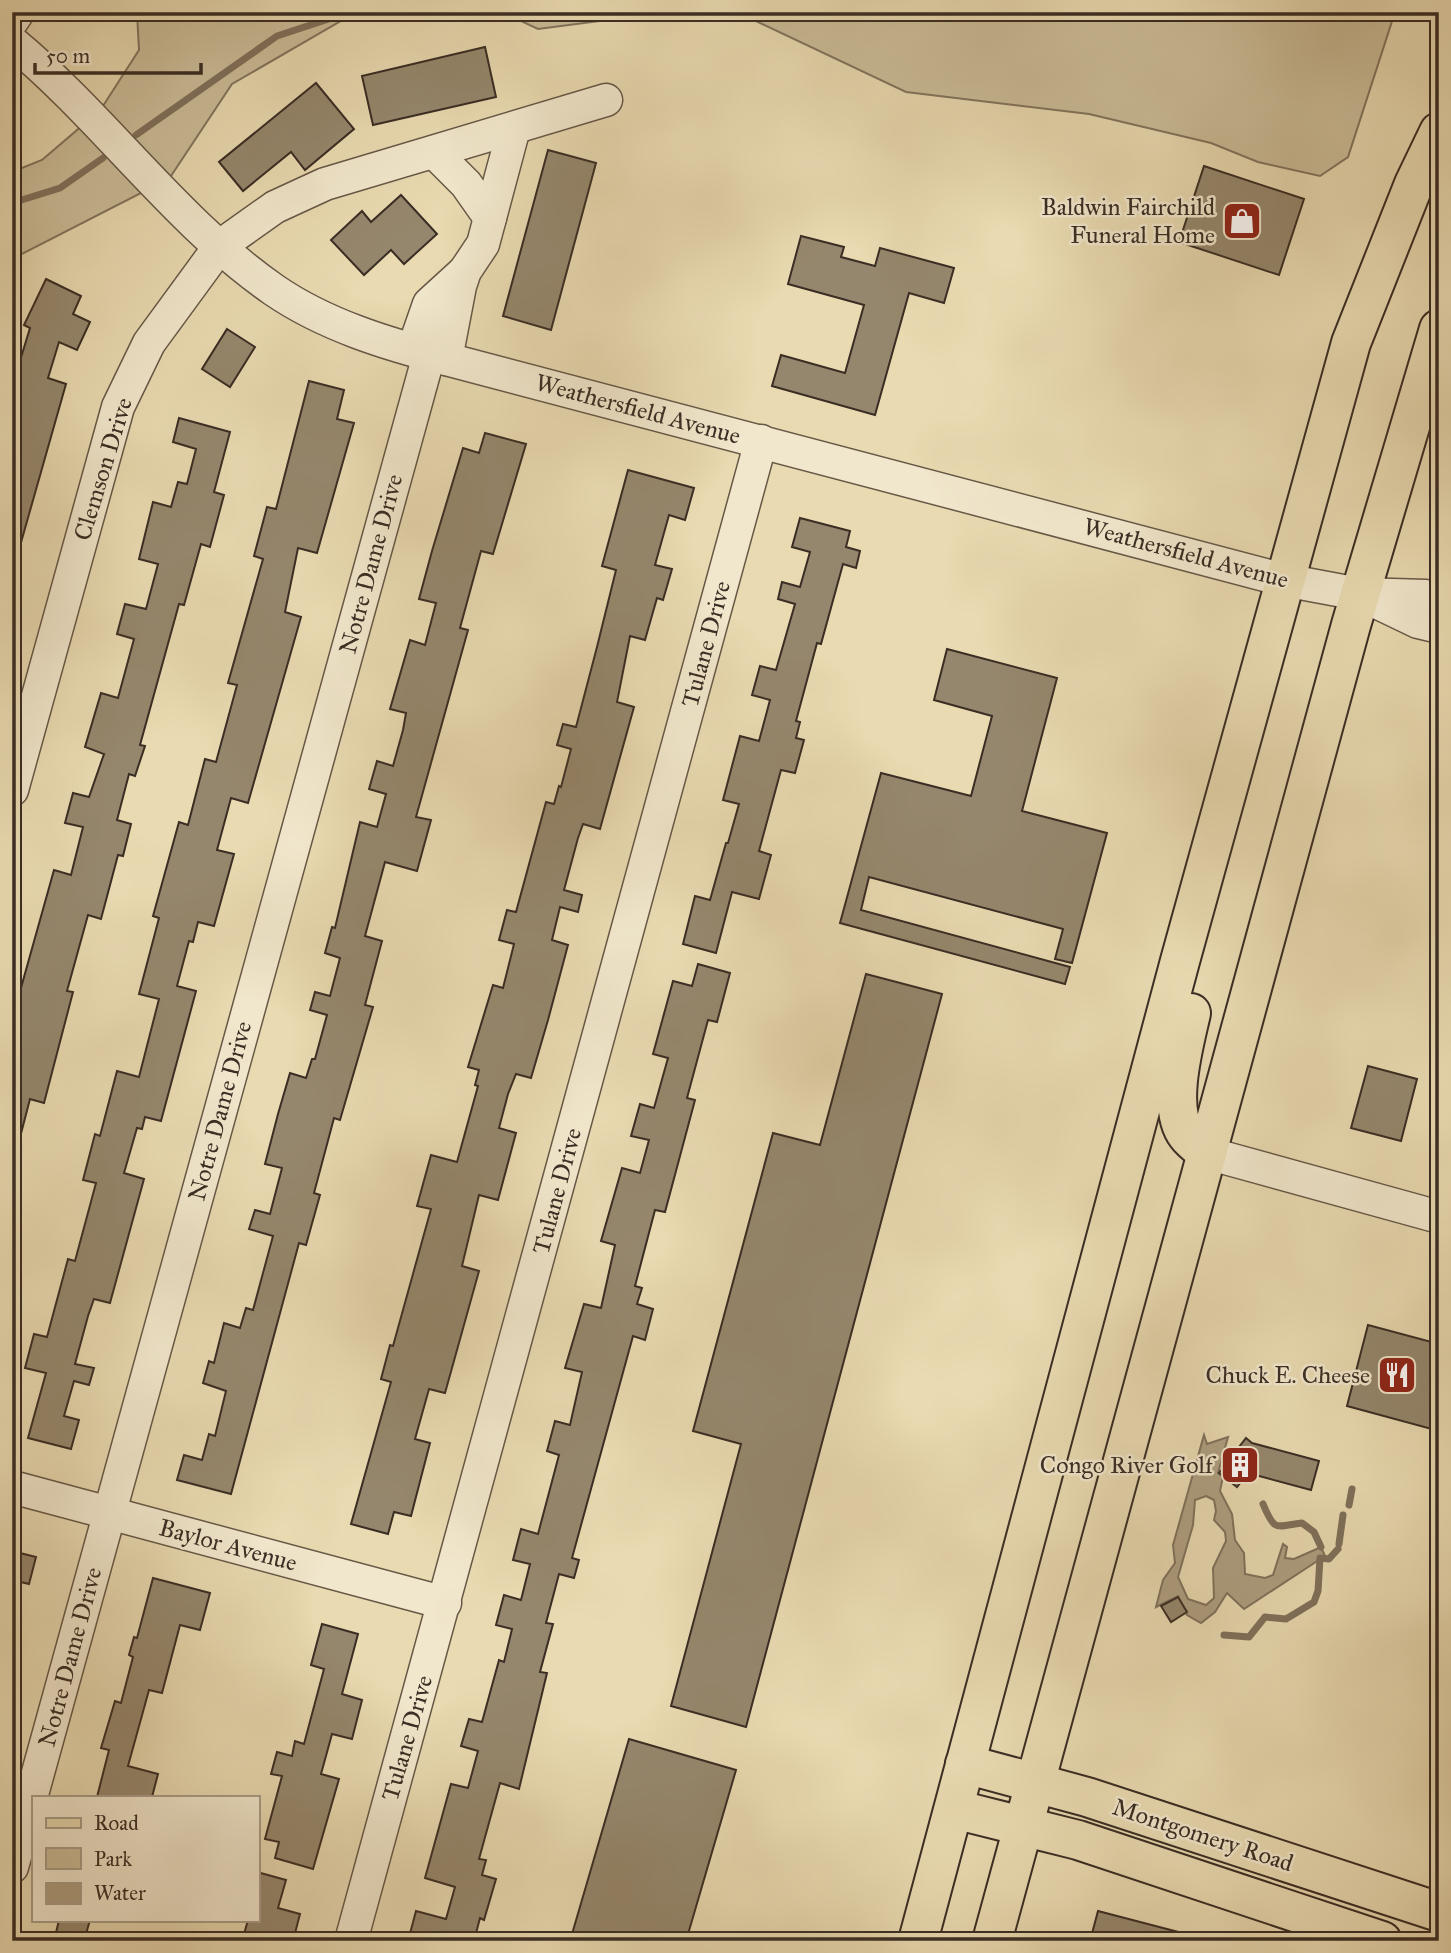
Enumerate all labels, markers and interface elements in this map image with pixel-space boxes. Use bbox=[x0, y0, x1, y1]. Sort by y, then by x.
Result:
scale bar bbox=[35, 32, 201, 76]
text: 50 m bbox=[46, 43, 91, 69]
place label: Baldwin Fairchild Funeral Home bbox=[1041, 192, 1215, 250]
shop icon: Baldwin Fairchild Funeral Home bbox=[1221, 200, 1263, 242]
street label: Weathersfield Avenue bbox=[532, 367, 744, 451]
street label: Clemson Drive bbox=[67, 394, 139, 544]
street label: Notre Dame Drive bbox=[333, 471, 409, 657]
street label: Weathersfield Avenue bbox=[1080, 511, 1292, 595]
street label: Tulane Drive bbox=[675, 578, 737, 710]
street label: Notre Dame Drive bbox=[182, 1018, 258, 1204]
street label: Tulane Drive bbox=[526, 1125, 588, 1257]
restaurant icon: Chuck E. Cheese bbox=[1376, 1354, 1418, 1396]
place label: Chuck E. Cheese bbox=[1205, 1360, 1370, 1390]
building icon: Congo River Golf bbox=[1219, 1444, 1261, 1486]
place label: Congo River Golf bbox=[1040, 1450, 1217, 1480]
street label: Baylor Avenue bbox=[156, 1512, 300, 1578]
street label: Notre Dame Drive bbox=[32, 1564, 108, 1750]
street label: Tulane Drive bbox=[375, 1672, 439, 1804]
street label: Montgomery Road bbox=[1109, 1792, 1297, 1878]
legend bbox=[32, 1796, 259, 1922]
text: Road bbox=[94, 1810, 139, 1836]
text: Park bbox=[94, 1846, 132, 1872]
text: Water bbox=[94, 1880, 146, 1906]

